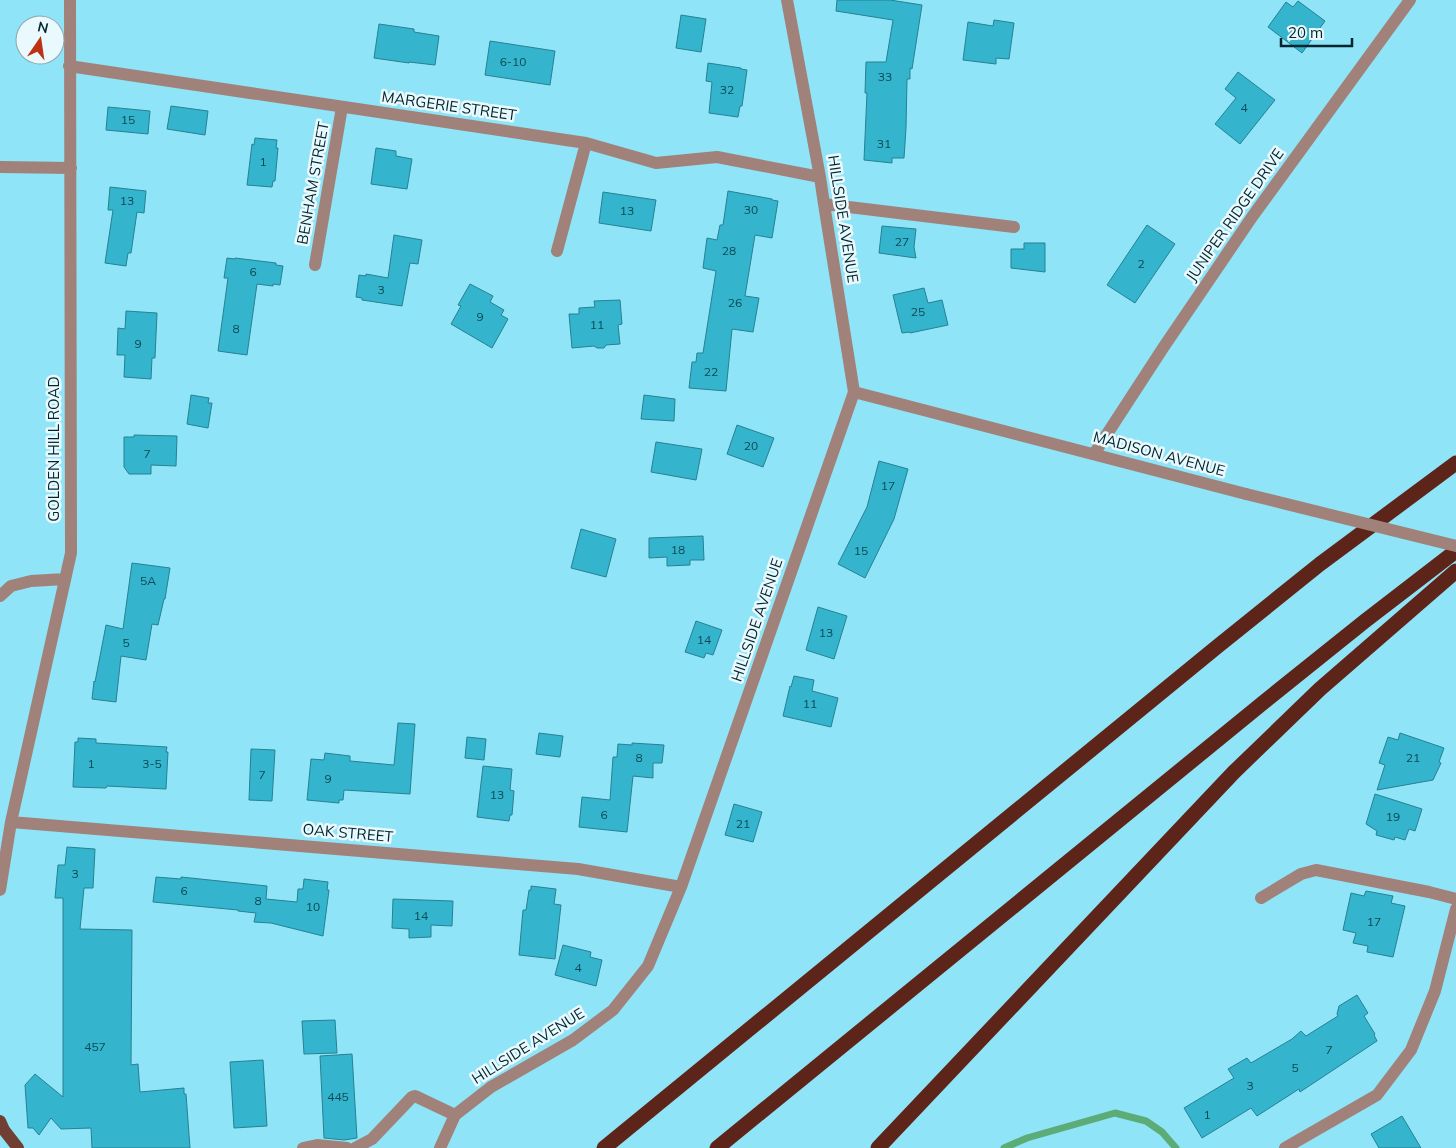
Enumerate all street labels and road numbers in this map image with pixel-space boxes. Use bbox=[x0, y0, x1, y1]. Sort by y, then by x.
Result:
street label: MARGERIE STREET bbox=[380, 87, 518, 124]
street label: BENHAM STREET bbox=[292, 120, 333, 246]
street label: JUNIPER RIDGE DRIVE bbox=[1182, 144, 1288, 285]
street label: HILLSIDE AVENUE bbox=[824, 154, 863, 284]
street label: GOLDEN HILL ROAD bbox=[44, 376, 63, 522]
street label: MADISON AVENUE bbox=[1091, 427, 1227, 480]
street label: HILLSIDE AVENUE bbox=[727, 556, 787, 684]
street label: OAK STREET bbox=[302, 819, 394, 846]
street label: HILLSIDE AVENUE bbox=[468, 1003, 588, 1088]

